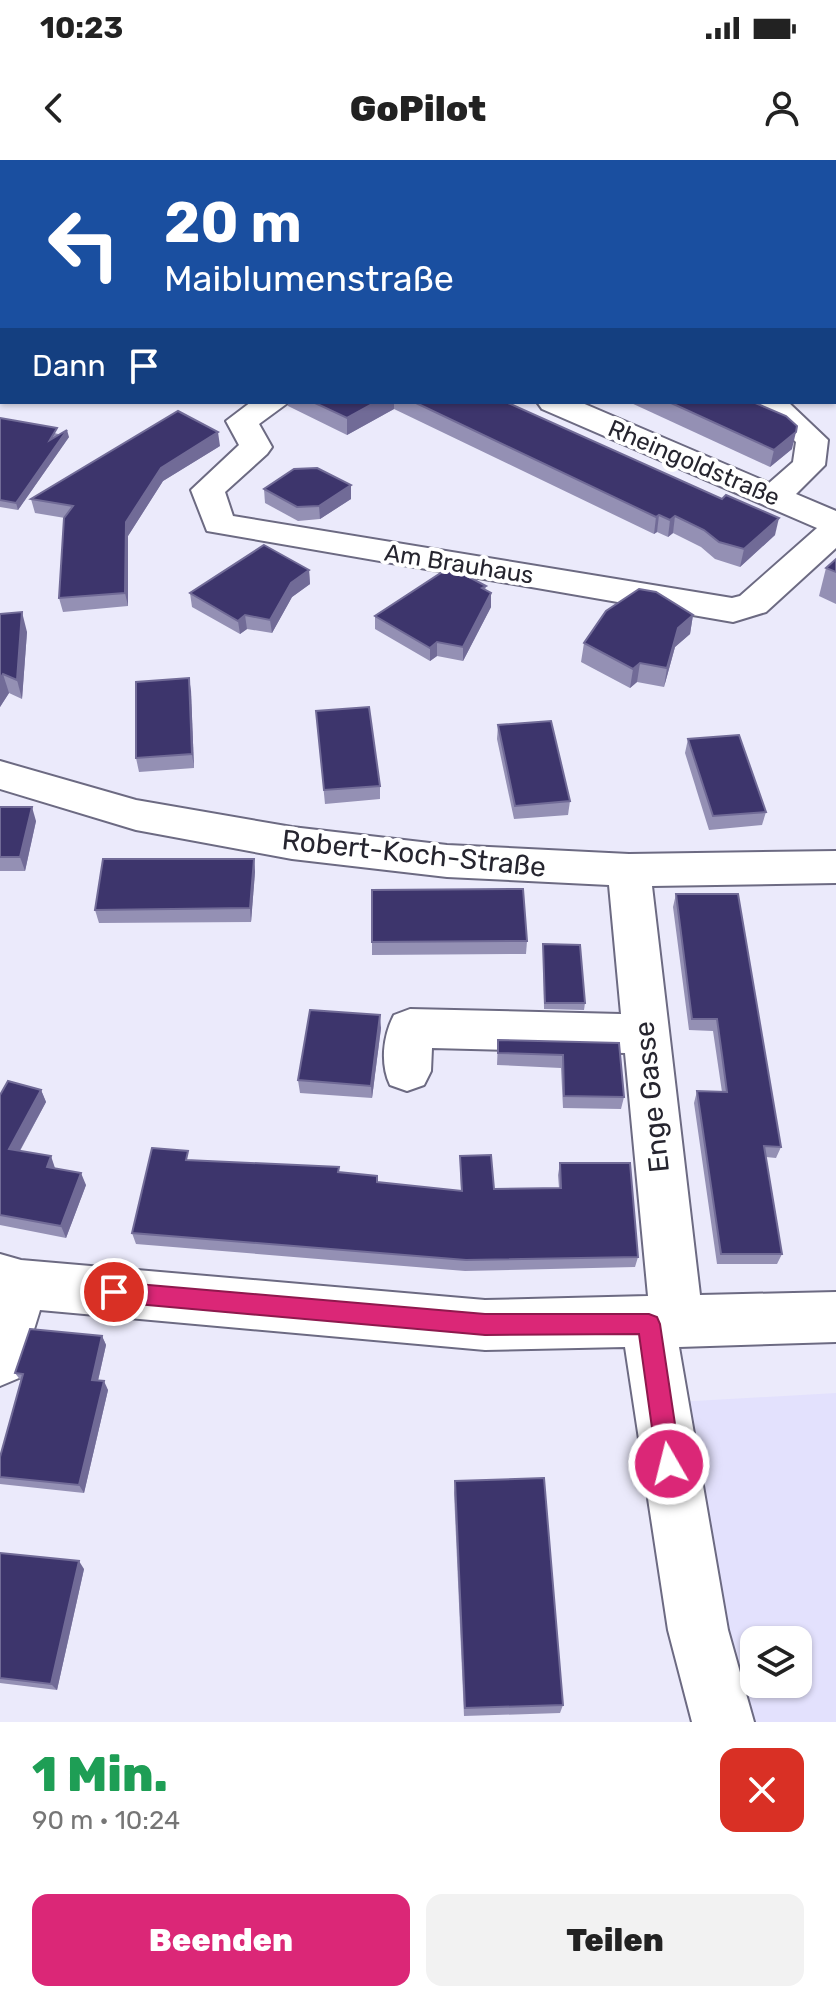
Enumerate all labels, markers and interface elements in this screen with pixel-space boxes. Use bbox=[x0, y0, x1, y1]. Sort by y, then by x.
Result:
text: 10:23 bbox=[40, 10, 123, 46]
icon: back bbox=[32, 86, 76, 130]
icon: person bbox=[760, 86, 804, 130]
text: GoPilot bbox=[350, 87, 486, 130]
text: 20 m bbox=[164, 190, 302, 256]
icon: left bbox=[32, 192, 136, 296]
text: Maiblumenstraße bbox=[164, 257, 454, 300]
icon: arrive bbox=[122, 344, 166, 388]
text: Dann bbox=[32, 348, 106, 384]
street label: Rheingoldstraße bbox=[604, 414, 784, 512]
street label: Am Brauhaus bbox=[382, 538, 536, 590]
street label: Robert-Koch-Straße bbox=[280, 823, 548, 884]
street label: Enge Gasse bbox=[627, 1020, 676, 1174]
pin bbox=[80, 1258, 148, 1326]
icon: arrive bbox=[92, 1270, 136, 1314]
position arrow bbox=[627, 1422, 711, 1506]
map controls bbox=[740, 1626, 812, 1698]
button: layers bbox=[740, 1626, 812, 1698]
text: 1 Min. bbox=[32, 1746, 168, 1803]
button: close bbox=[720, 1748, 804, 1832]
text: 90 m · 10:24 bbox=[32, 1805, 180, 1836]
button: Beenden bbox=[32, 1894, 410, 1986]
button: Teilen bbox=[426, 1894, 804, 1986]

